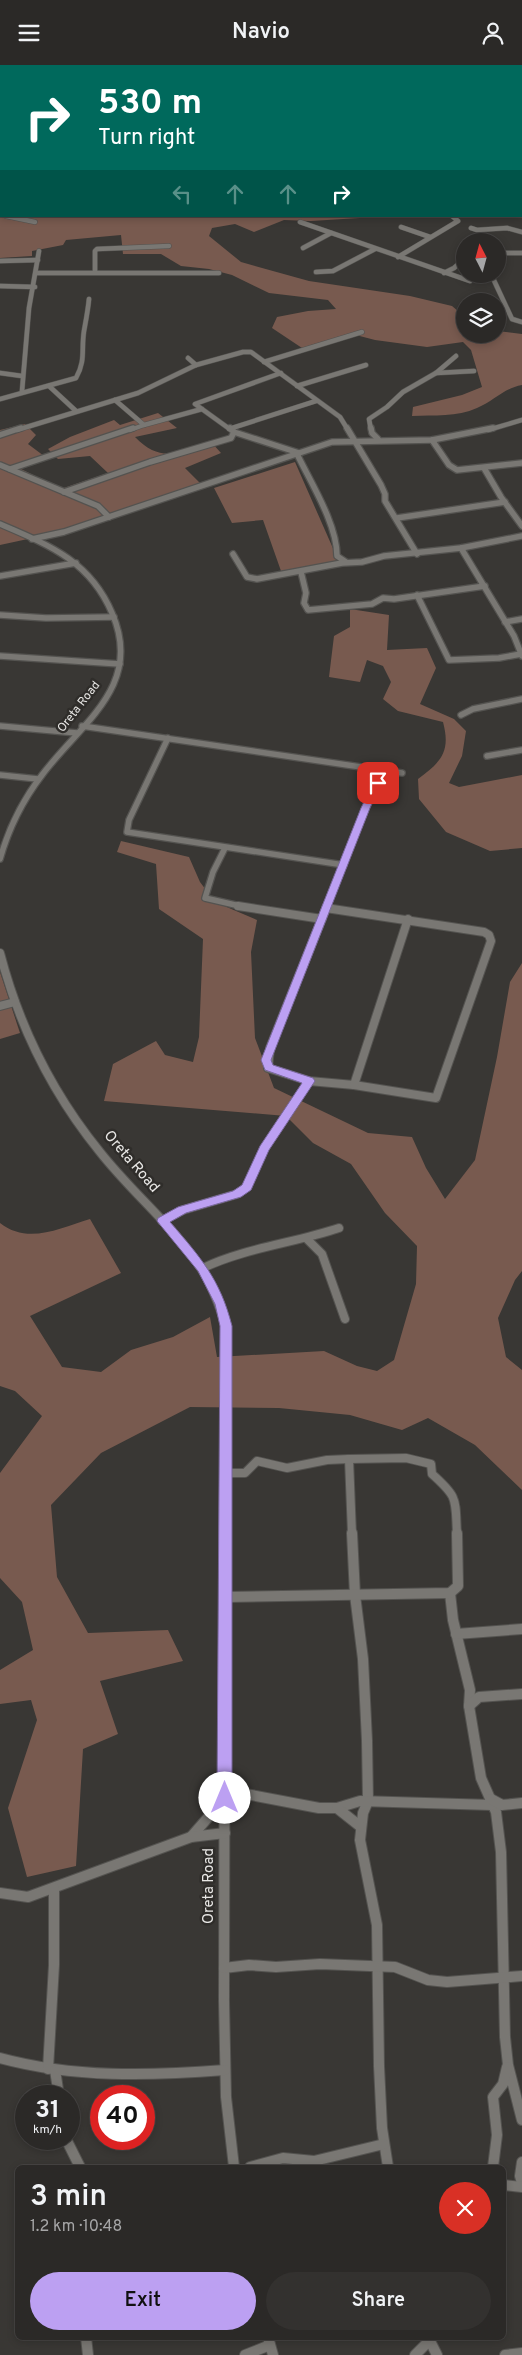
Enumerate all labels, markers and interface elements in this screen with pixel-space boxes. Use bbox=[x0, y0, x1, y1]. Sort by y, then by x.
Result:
icon: menu bbox=[15, 19, 43, 47]
text: Navio bbox=[232, 19, 290, 46]
icon: person bbox=[479, 19, 507, 47]
text: 530 m bbox=[98, 82, 202, 126]
icon: right bbox=[15, 85, 80, 150]
text: Turn right bbox=[98, 125, 195, 152]
icon: left bbox=[168, 180, 196, 208]
icon: ahead bbox=[221, 180, 249, 208]
icon: ahead bbox=[274, 180, 302, 208]
icon: right bbox=[327, 180, 355, 208]
north arrow bbox=[456, 233, 506, 283]
map controls bbox=[456, 233, 506, 343]
button: layers bbox=[456, 293, 506, 343]
street label: Oreta Road bbox=[54, 678, 104, 736]
pin bbox=[357, 762, 399, 804]
icon: arrive bbox=[364, 769, 392, 797]
street label: Oreta Road bbox=[99, 1127, 163, 1197]
position arrow bbox=[198, 1771, 250, 1823]
street label: Oreta Road bbox=[200, 1848, 219, 1924]
speed limit sign: 40 bbox=[90, 2085, 155, 2150]
text: 31 bbox=[35, 2095, 60, 2127]
text: km/h bbox=[33, 2122, 62, 2138]
text: 3 min bbox=[30, 2179, 107, 2216]
button: close bbox=[439, 2182, 491, 2234]
text: 1.2 km · 10:48 bbox=[30, 2217, 122, 2237]
button: Exit bbox=[30, 2272, 256, 2330]
button: Share bbox=[266, 2272, 491, 2330]

